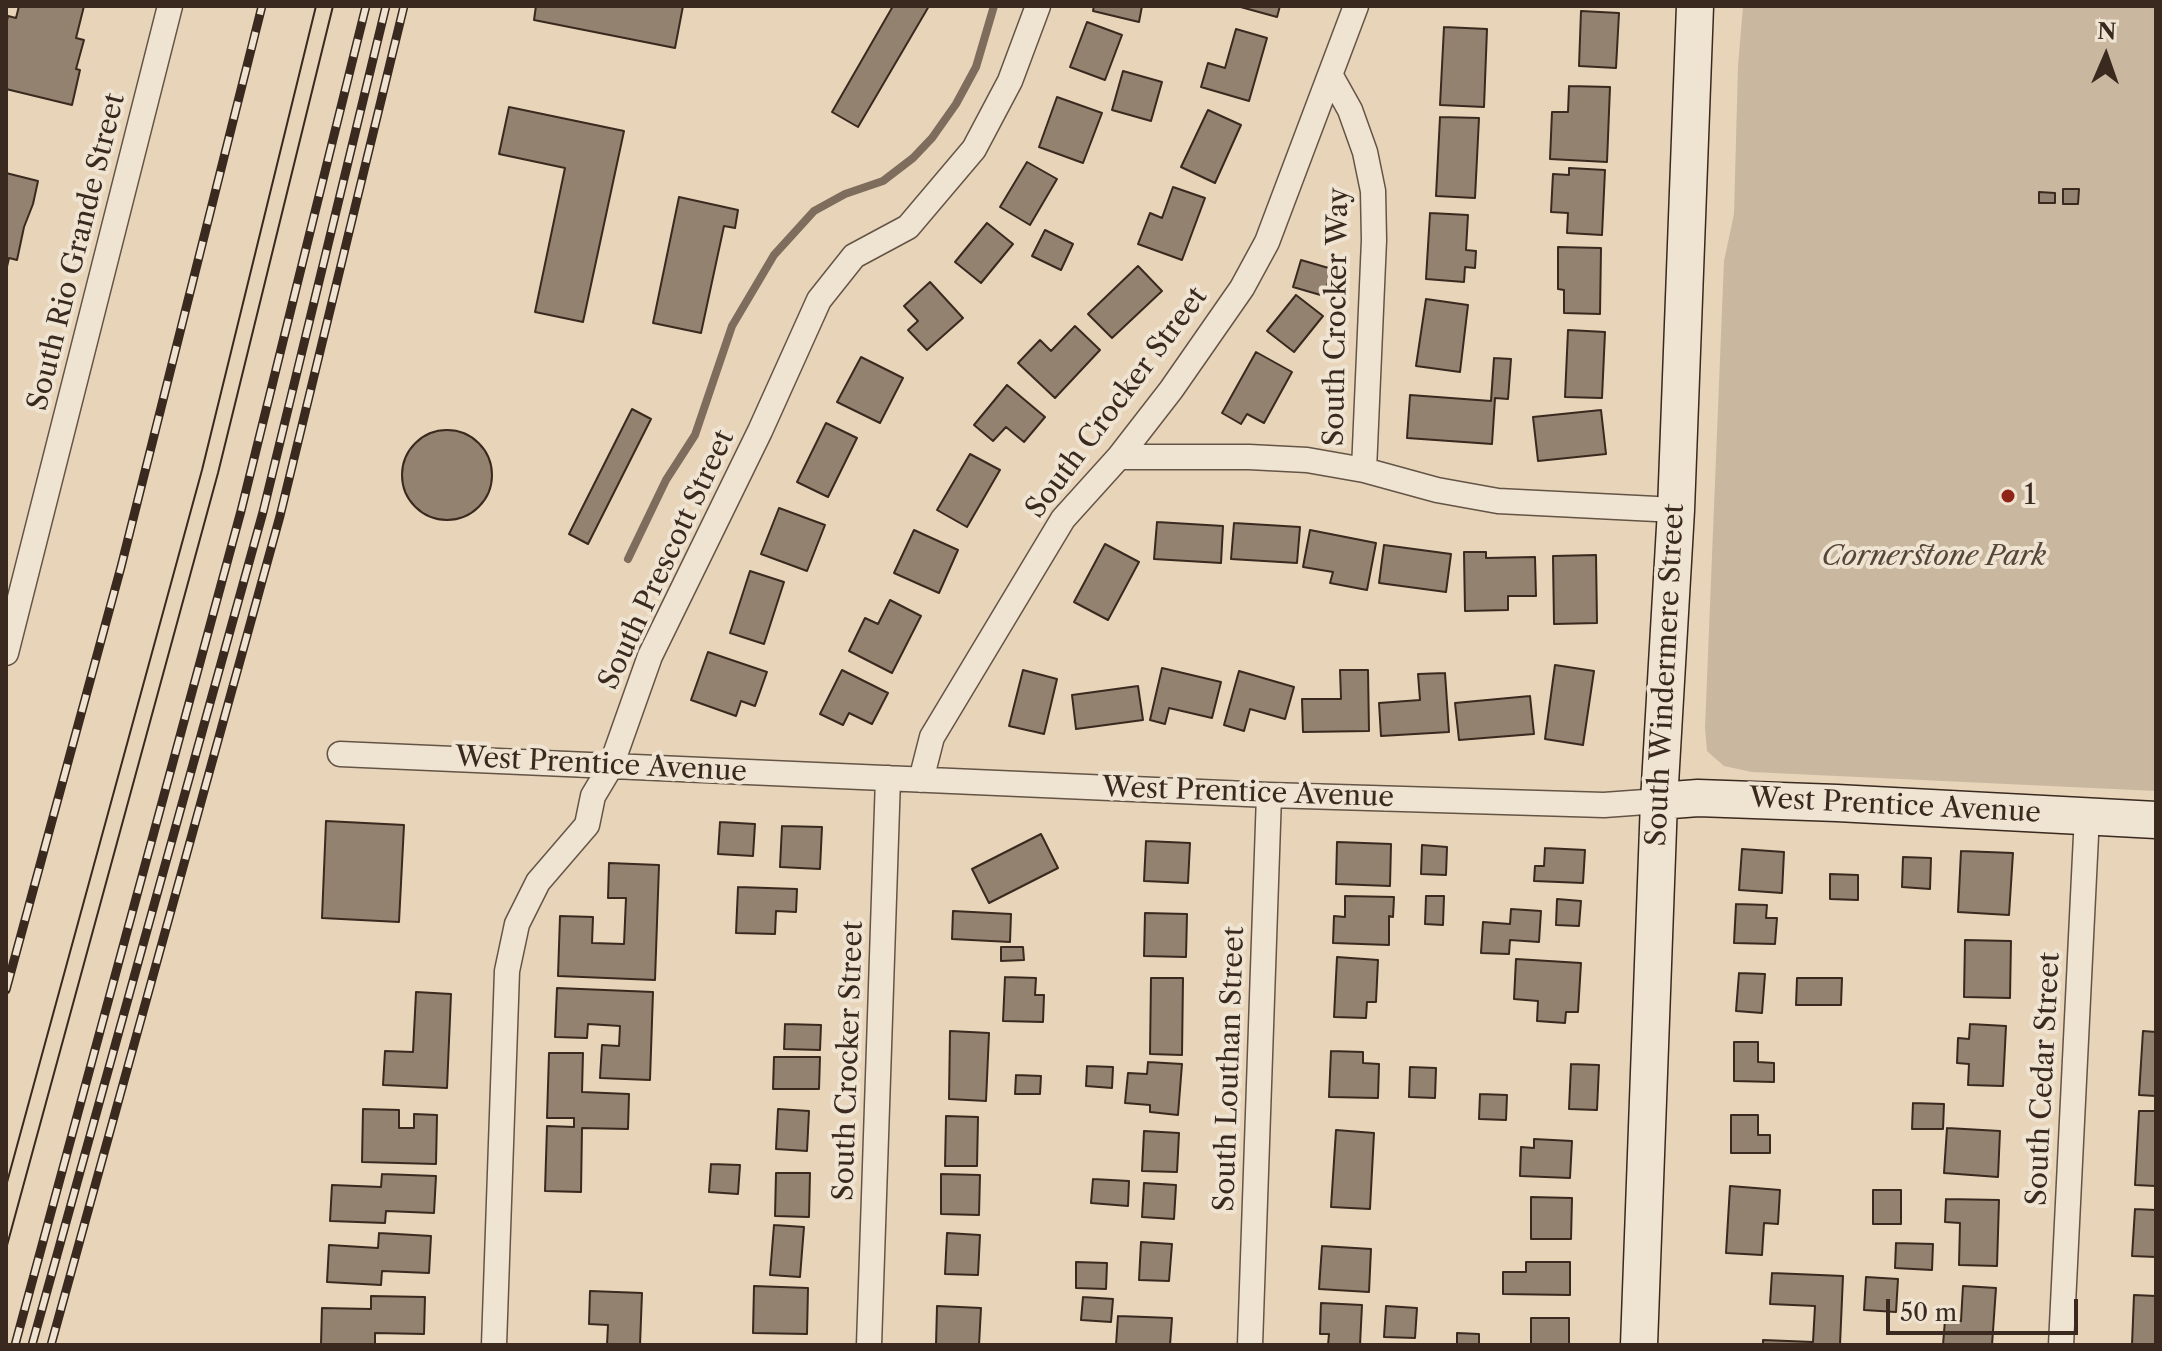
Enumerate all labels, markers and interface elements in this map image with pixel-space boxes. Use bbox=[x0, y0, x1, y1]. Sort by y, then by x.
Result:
north arrow bbox=[2066, 16, 2146, 96]
text: N bbox=[2097, 18, 2117, 45]
street label: South Rio Grande Street bbox=[21, 90, 133, 414]
street label: South Crocker Way bbox=[1318, 187, 1356, 447]
street label: South Crocker Street bbox=[1019, 281, 1215, 525]
street label: South Prescott Street bbox=[592, 425, 742, 695]
place label: 1 bbox=[2024, 479, 2036, 513]
marker: 1 bbox=[1999, 487, 2017, 505]
street label: South Windermere Street bbox=[1640, 503, 1692, 847]
park label: Cornerstone Park bbox=[1822, 540, 2046, 574]
street label: West Prentice Avenue bbox=[454, 741, 748, 789]
street label: West Prentice Avenue bbox=[1101, 771, 1395, 815]
street label: West Prentice Avenue bbox=[1748, 782, 2042, 830]
street label: South Crocker Street bbox=[827, 920, 871, 1202]
street label: South Louthan Street bbox=[1208, 926, 1252, 1212]
street label: South Cedar Street bbox=[2021, 951, 2067, 1207]
scale bar bbox=[1890, 1283, 2082, 1333]
text: 50 m bbox=[1900, 1298, 1957, 1327]

